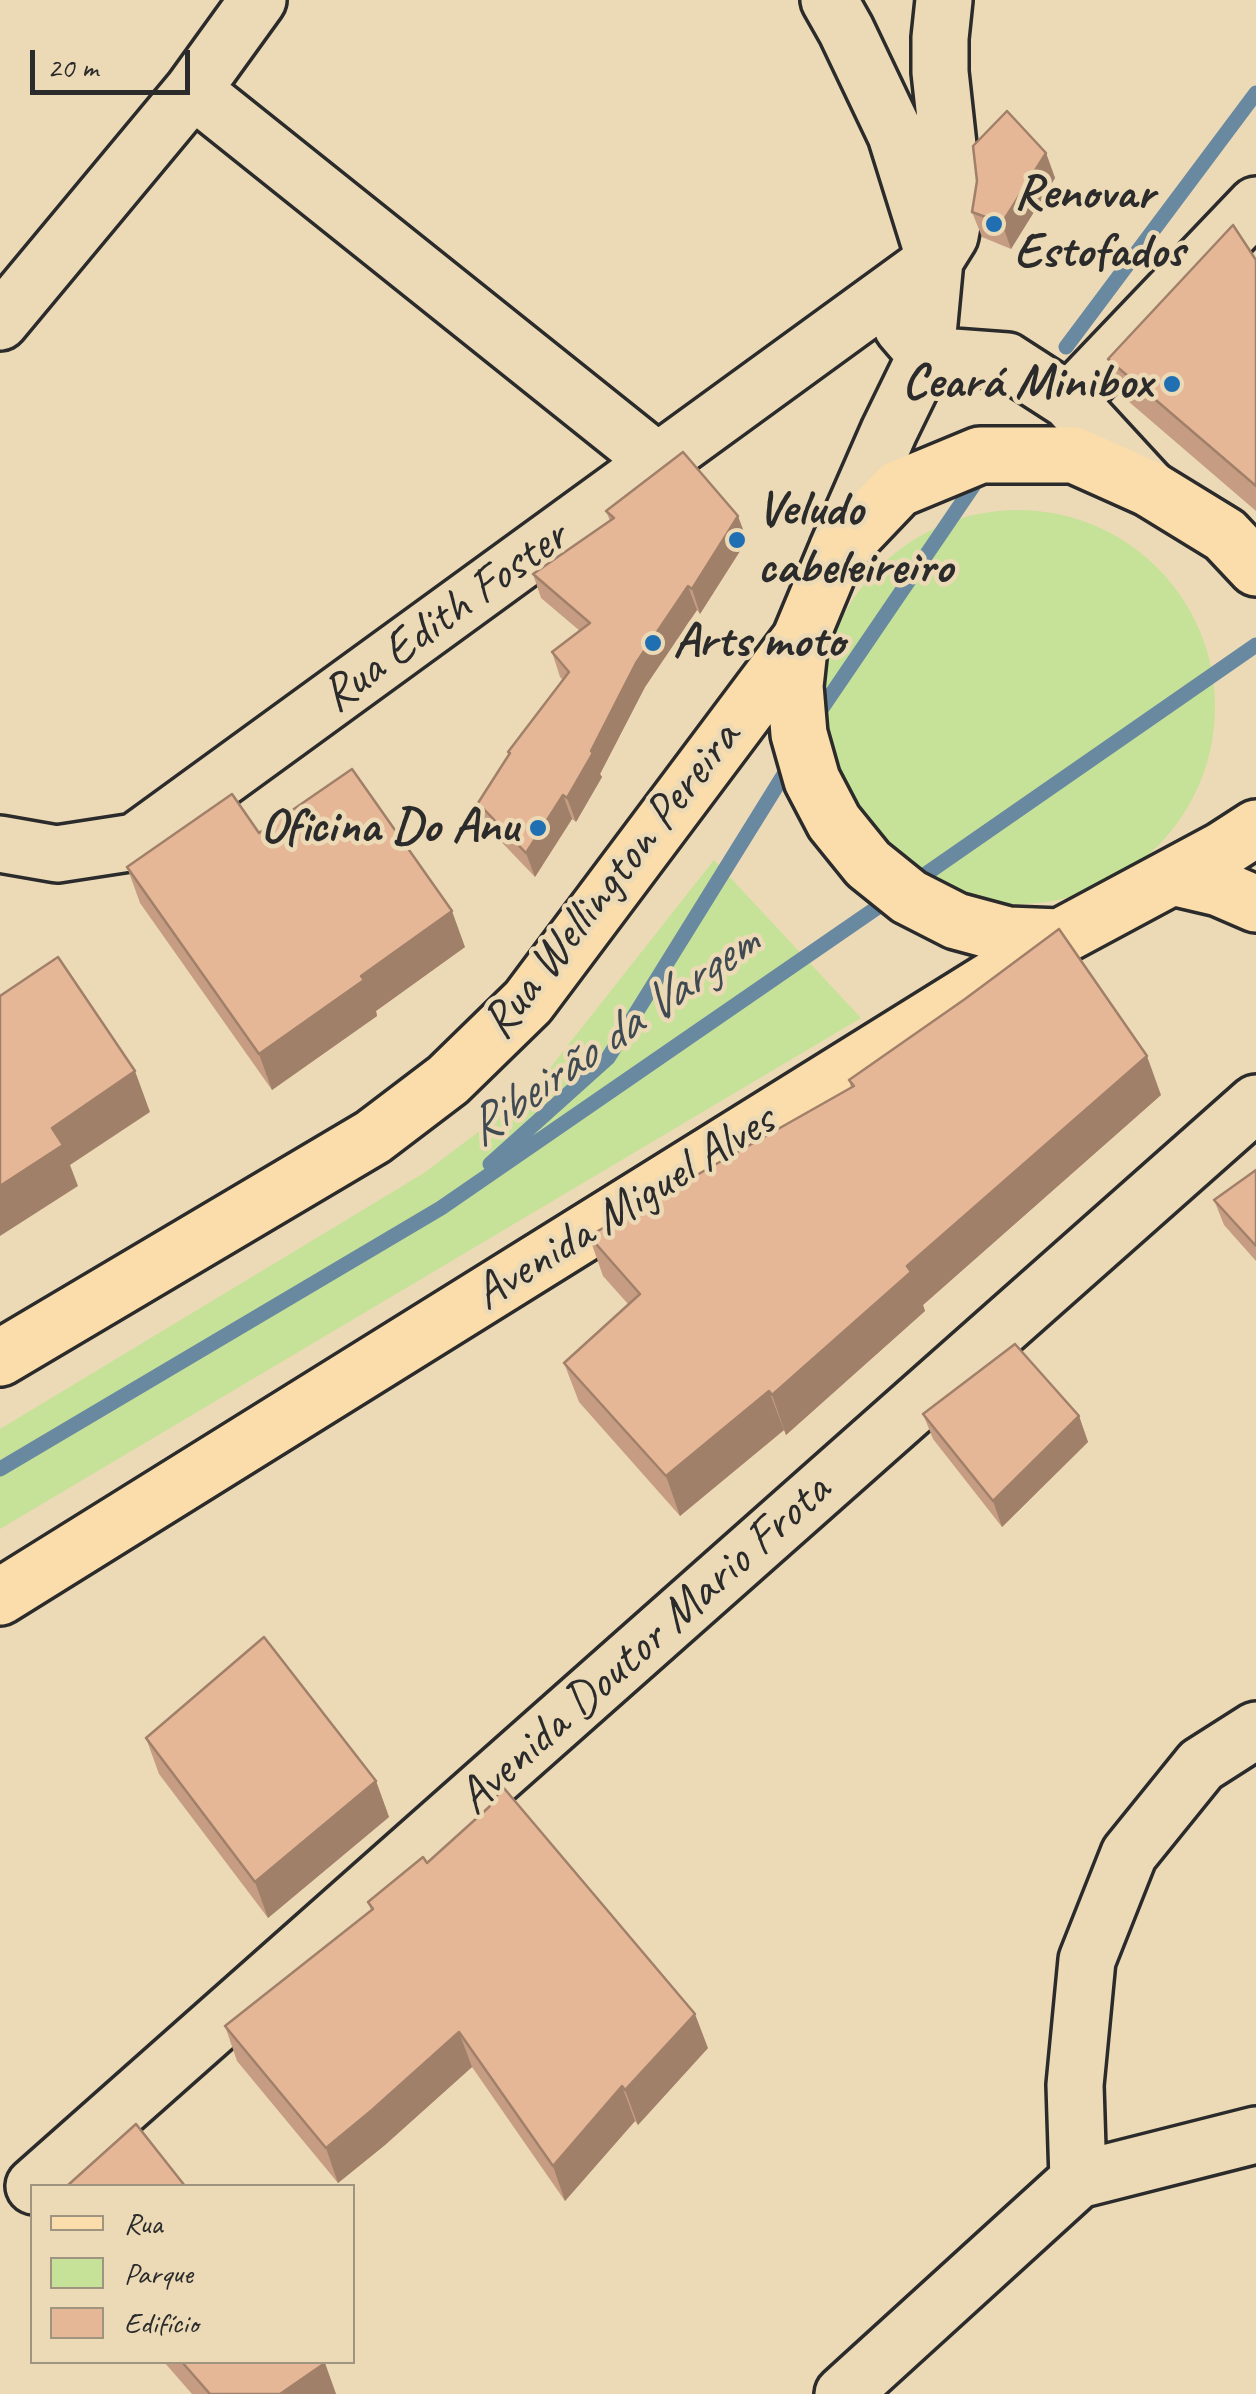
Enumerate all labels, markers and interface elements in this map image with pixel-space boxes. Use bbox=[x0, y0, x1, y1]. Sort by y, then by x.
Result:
scale bar bbox=[35, 30, 195, 92]
text: 20 m bbox=[47, 48, 98, 86]
place label: Renovar Estofados bbox=[1014, 165, 1184, 282]
marker: Renovar Estofados bbox=[983, 213, 1005, 235]
place label: Ceará Minibox bbox=[902, 354, 1152, 414]
marker: Ceará Minibox bbox=[1161, 373, 1183, 395]
place label: Veludo cabeleireiro bbox=[757, 481, 952, 598]
street label: Rua Edith Foster bbox=[310, 508, 580, 726]
marker: Veludo cabeleireiro bbox=[726, 529, 748, 551]
place label: Arts moto bbox=[673, 613, 844, 673]
marker: Arts moto bbox=[642, 632, 664, 654]
street label: Rua Wellington Pereira bbox=[469, 710, 755, 1052]
place label: Oficina Do Anu bbox=[260, 798, 518, 858]
marker: Oficina Do Anu bbox=[527, 817, 549, 839]
water label: Ribeirão da Vargem bbox=[454, 913, 772, 1161]
street label: Avenida Miguel Alves bbox=[463, 1091, 787, 1325]
street label: Avenida Doutor Mario Frota bbox=[446, 1462, 844, 1828]
legend bbox=[30, 2184, 355, 2364]
text: Rua bbox=[124, 2204, 162, 2242]
text: Parque bbox=[124, 2254, 193, 2292]
text: Edifício bbox=[124, 2304, 198, 2342]

